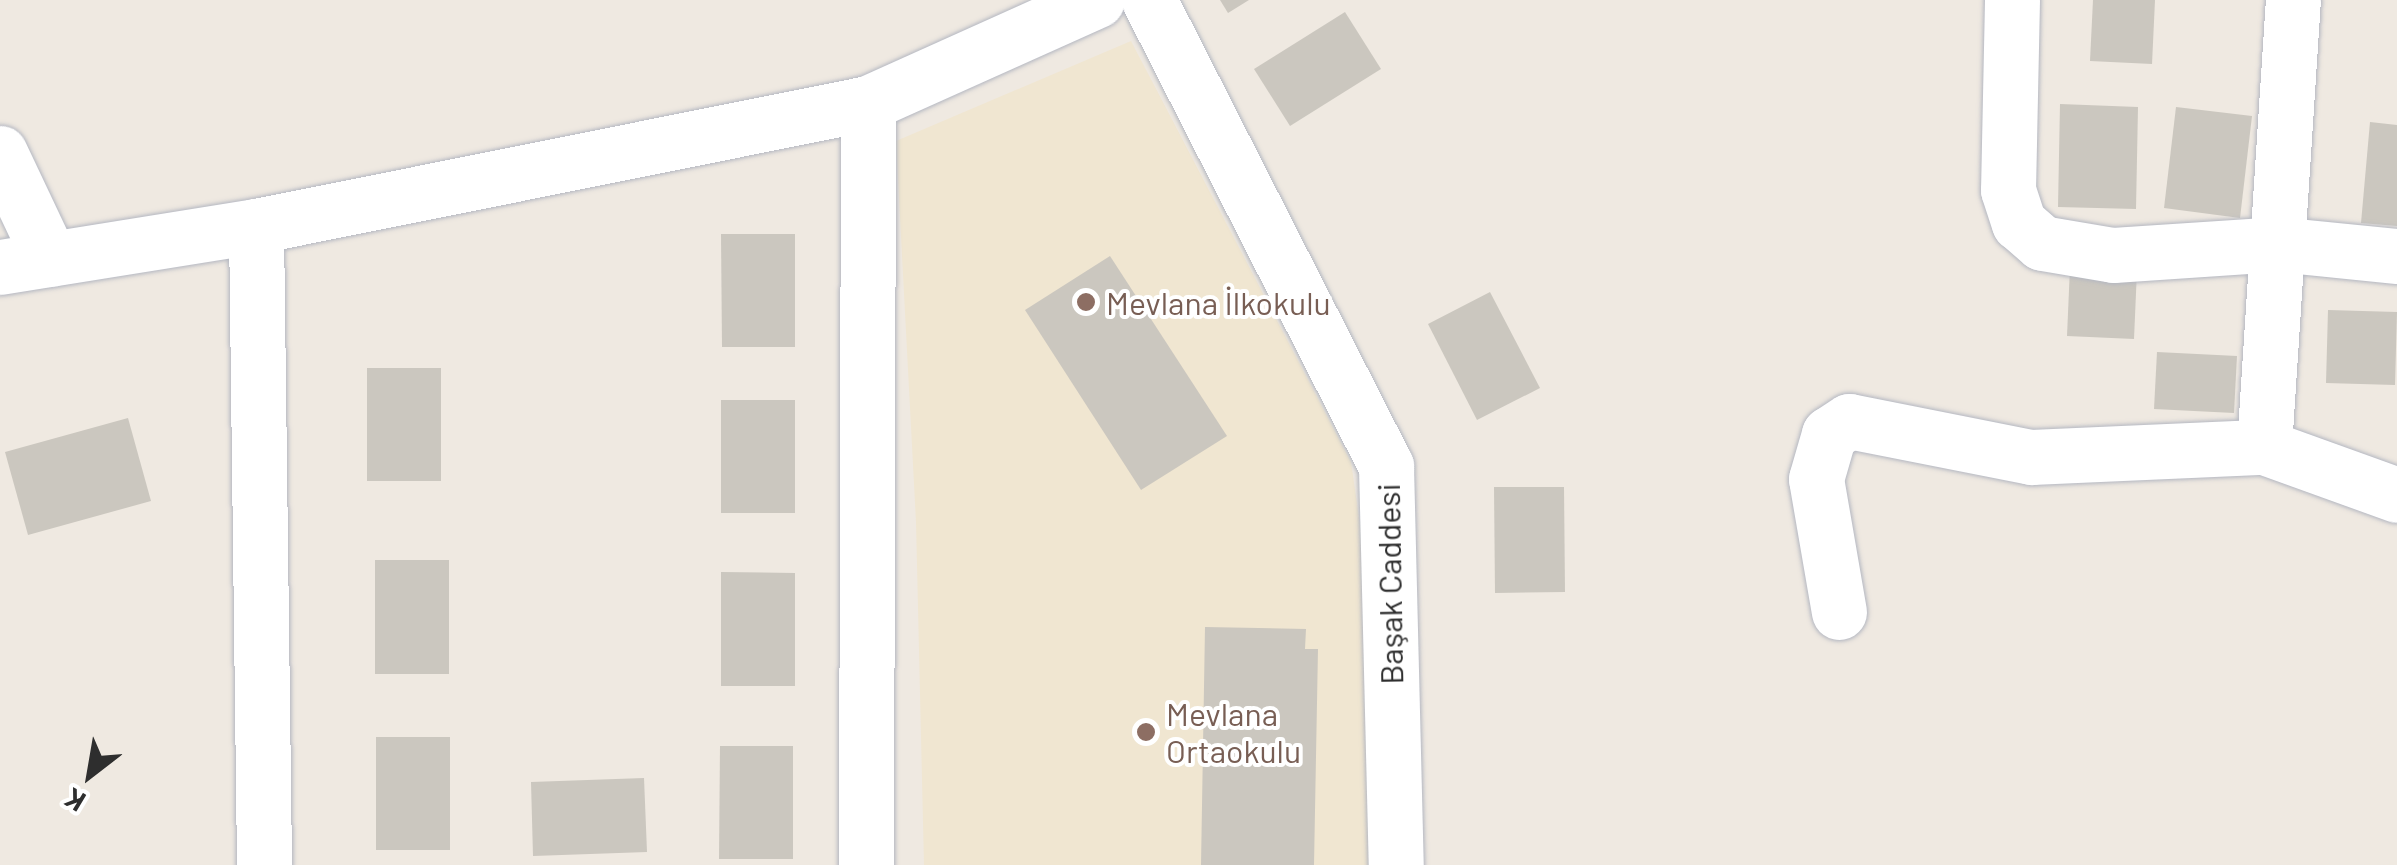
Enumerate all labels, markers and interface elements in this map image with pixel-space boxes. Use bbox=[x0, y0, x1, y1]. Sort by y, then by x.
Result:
place label: Mevlana İlkokulu bbox=[1106, 283, 1331, 321]
marker: Mevlana İlkokulu bbox=[1075, 291, 1097, 313]
street label: Başak Caddesi bbox=[1368, 483, 1410, 685]
place label: Mevlana Ortaokulu bbox=[1166, 695, 1301, 770]
marker: Mevlana Ortaokulu bbox=[1135, 721, 1157, 743]
north arrow bbox=[40, 725, 140, 825]
text: K bbox=[58, 782, 91, 820]

